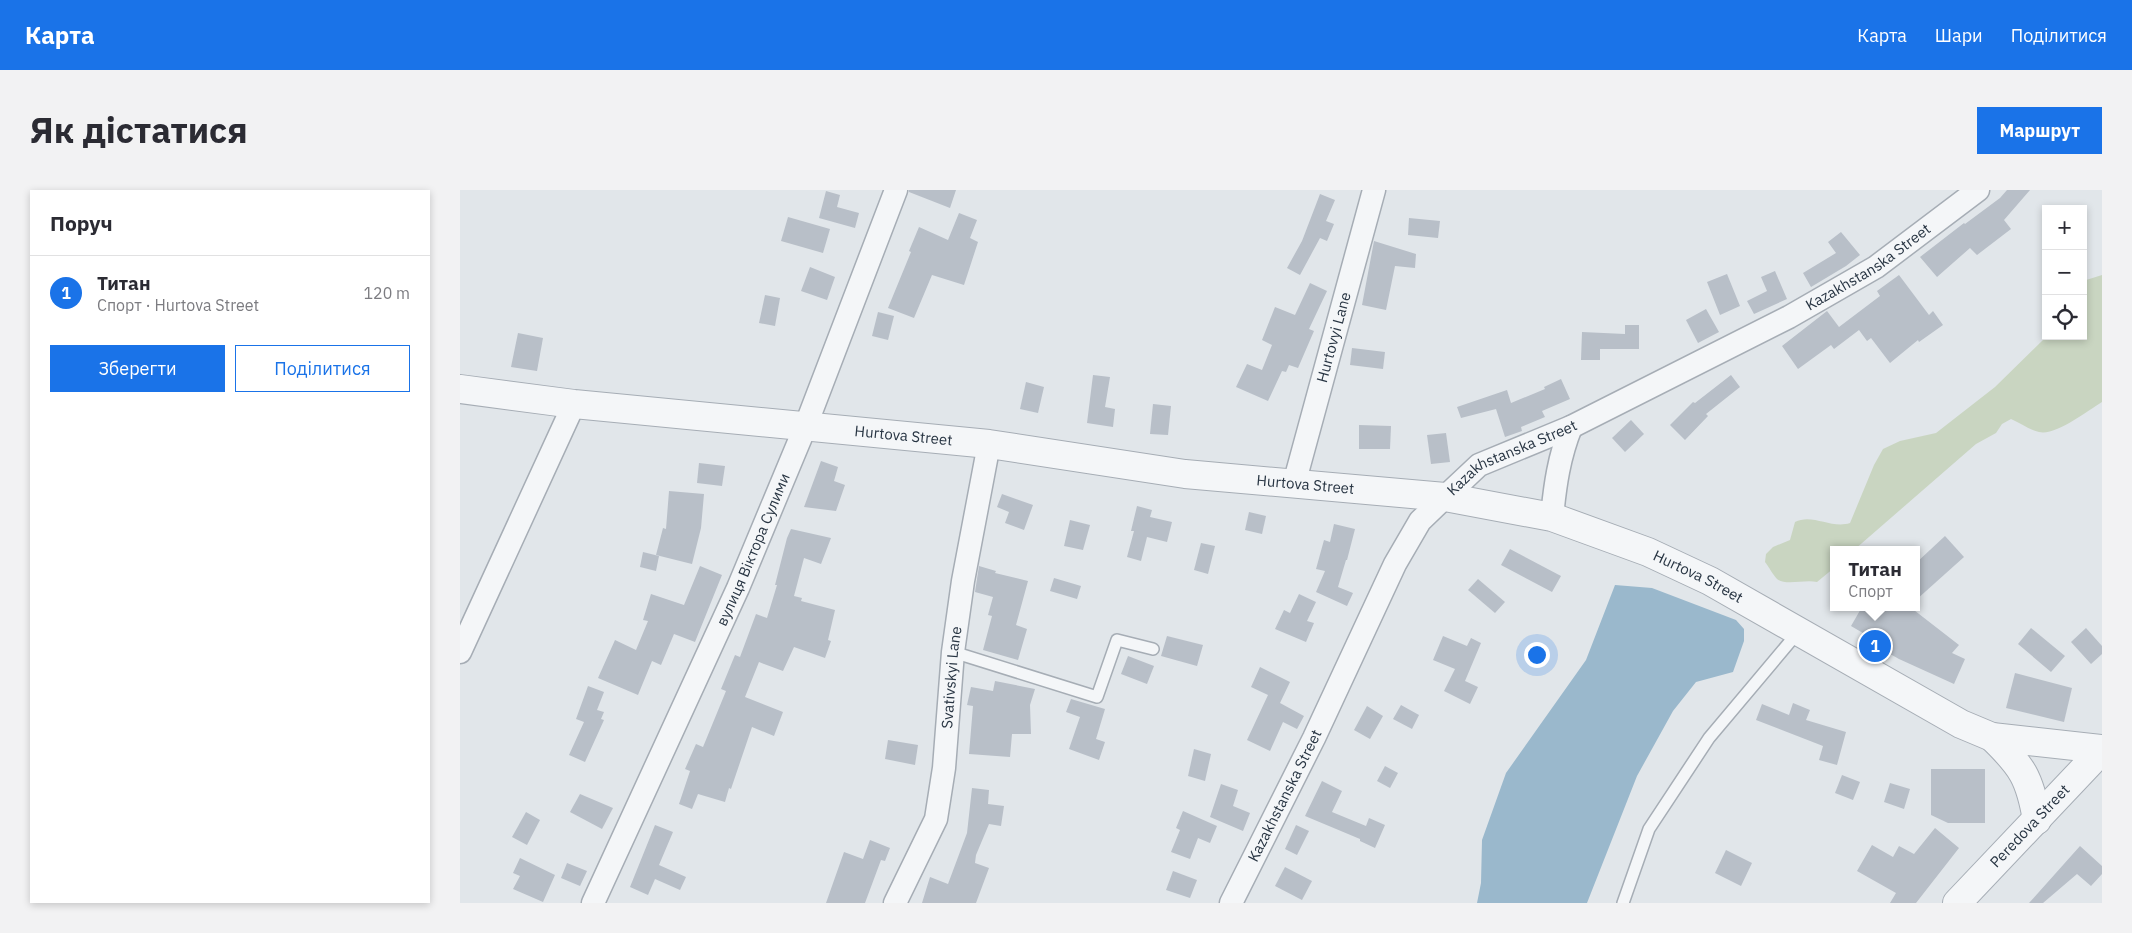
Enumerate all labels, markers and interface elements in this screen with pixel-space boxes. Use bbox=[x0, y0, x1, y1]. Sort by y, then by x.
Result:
text: Карта bbox=[25, 19, 95, 51]
text: Карта bbox=[1857, 24, 1907, 47]
text: Шари bbox=[1935, 24, 1983, 47]
text: Поділитися bbox=[2011, 24, 2107, 47]
text: Як дістатися bbox=[30, 107, 248, 153]
button: Маршрут bbox=[1977, 107, 2102, 154]
map controls bbox=[2042, 205, 2087, 340]
button: + bbox=[2042, 205, 2087, 250]
text: Поруч bbox=[50, 209, 113, 237]
street label: Kazakhstanska Street bbox=[1802, 219, 1934, 314]
button: − bbox=[2042, 250, 2087, 295]
text: Титан bbox=[97, 271, 151, 295]
text: 1 bbox=[61, 283, 71, 303]
text: 120 m bbox=[363, 283, 410, 303]
street label: Hurtovyi Lane bbox=[1312, 290, 1355, 384]
text: Спорт · Hurtova Street bbox=[97, 295, 259, 315]
button: locate bbox=[2042, 295, 2087, 340]
button: Зберегти bbox=[50, 345, 225, 392]
button: Поділитися bbox=[235, 345, 410, 392]
street label: Kazakhstanska Street bbox=[1443, 416, 1580, 499]
street label: Hurtova Street bbox=[854, 421, 953, 449]
street label: вулиця Віктора Сулими bbox=[712, 470, 794, 629]
street label: Hurtova Street bbox=[1256, 470, 1355, 498]
street label: Hurtova Street bbox=[1650, 546, 1747, 607]
popup bbox=[1830, 546, 1920, 611]
text: Титан bbox=[1848, 557, 1902, 581]
text: Спорт bbox=[1848, 581, 1893, 601]
street label: Svativskyi Lane bbox=[937, 625, 966, 729]
pin: 1 bbox=[1859, 627, 1891, 665]
your location bbox=[1524, 642, 1550, 668]
street label: Kazakhstanska Street bbox=[1243, 726, 1326, 865]
street label: Peredova Street bbox=[1986, 780, 2073, 871]

